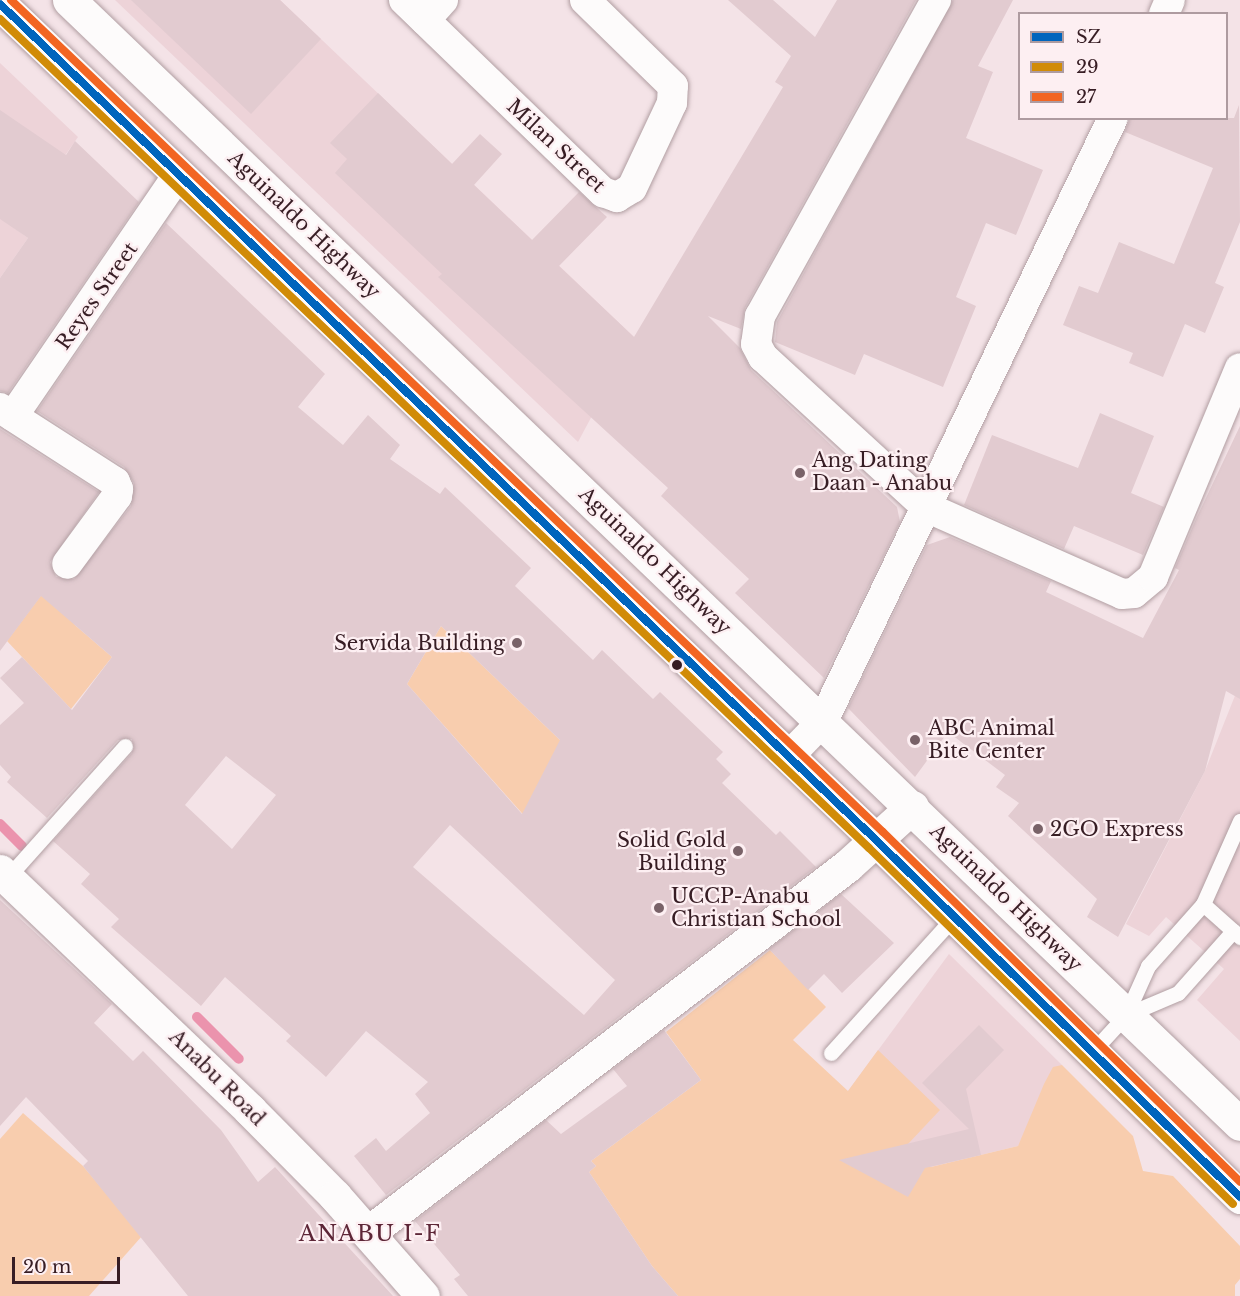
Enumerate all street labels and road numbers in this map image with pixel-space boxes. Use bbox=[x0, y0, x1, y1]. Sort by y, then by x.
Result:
street label: Milan Street bbox=[502, 94, 610, 198]
street label: Aguinaldo Highway bbox=[223, 146, 385, 304]
street label: Reyes Street bbox=[51, 238, 143, 354]
street label: Aguinaldo Highway bbox=[574, 482, 736, 640]
street label: Aguinaldo Highway bbox=[925, 819, 1087, 977]
street label: Anabu Road bbox=[164, 1025, 270, 1131]

